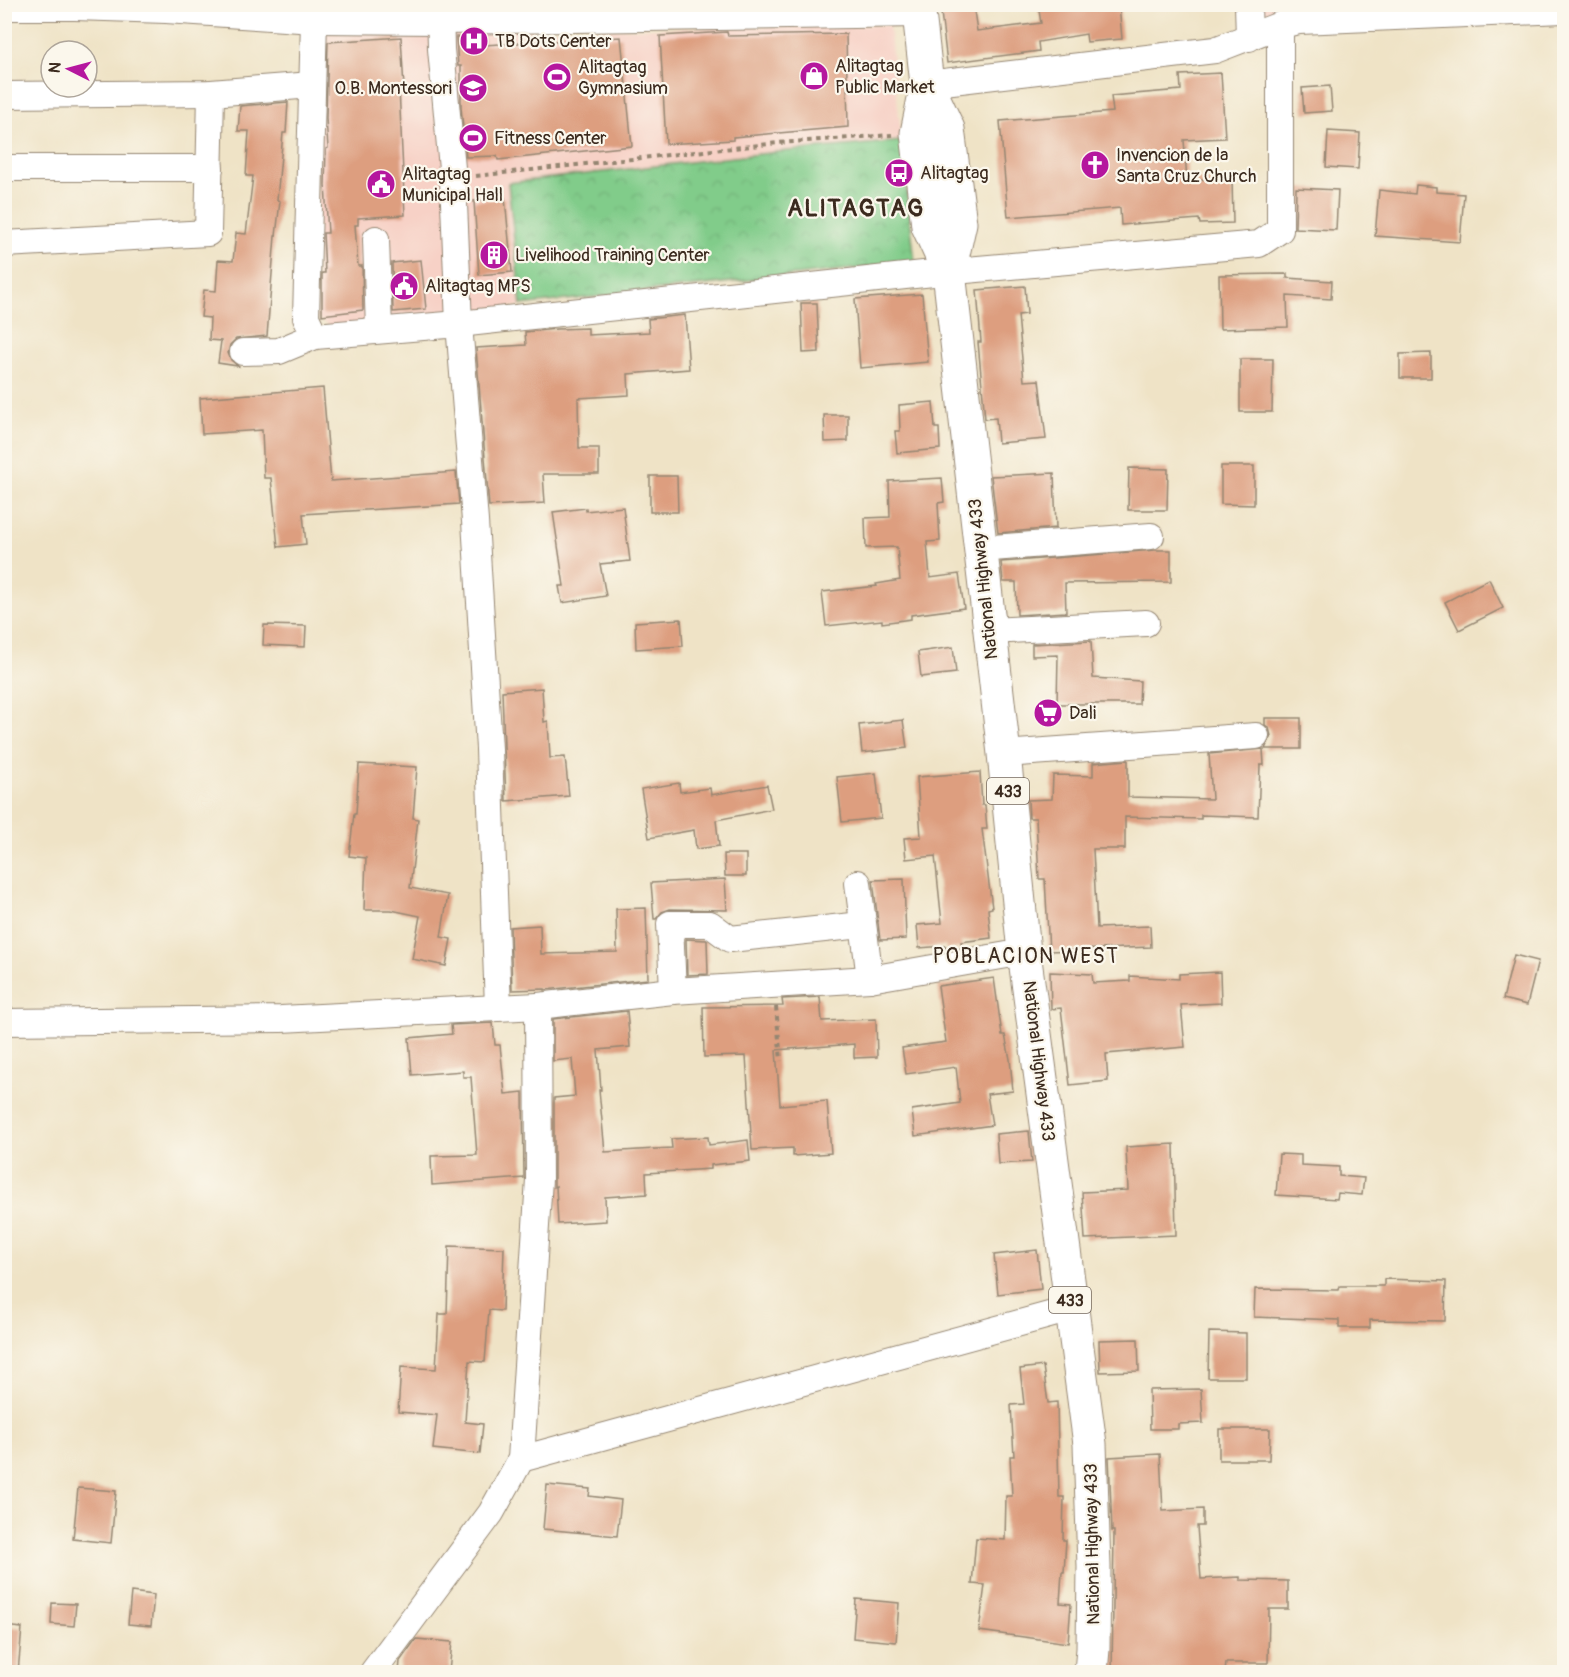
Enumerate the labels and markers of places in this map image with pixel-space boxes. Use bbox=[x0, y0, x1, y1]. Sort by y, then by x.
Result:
hospital icon: TB Dots Center bbox=[458, 25, 490, 57]
place label: TB Dots Center bbox=[495, 30, 612, 53]
place label: Alitagtag Public Market bbox=[835, 55, 936, 99]
place label: Alitagtag Gymnasium bbox=[578, 56, 668, 100]
shop icon: Alitagtag Public Market bbox=[798, 60, 830, 92]
sports icon: Alitagtag Gymnasium bbox=[541, 61, 573, 93]
school or university icon: O.B. Montessori bbox=[457, 72, 489, 104]
place label: O.B. Montessori bbox=[335, 77, 452, 100]
sports icon: Fitness Center bbox=[457, 122, 489, 154]
place label: Fitness Center bbox=[494, 127, 607, 150]
place label: Invencion de la Santa Cruz Church bbox=[1116, 144, 1256, 188]
church icon: Invencion de la Santa Cruz Church bbox=[1079, 149, 1111, 181]
bus stop icon: Alitagtag bbox=[883, 157, 915, 189]
place label: Alitagtag bbox=[920, 162, 989, 185]
place label: Alitagtag Municipal Hall bbox=[402, 163, 503, 207]
public building icon: Alitagtag Municipal Hall bbox=[365, 168, 397, 200]
building icon: Livelihood Training Center bbox=[478, 239, 510, 271]
place label: Livelihood Training Center bbox=[515, 244, 710, 267]
public building icon: Alitagtag MPS bbox=[388, 270, 420, 302]
place label: Alitagtag MPS bbox=[425, 275, 531, 298]
supermarket icon: Dali bbox=[1032, 697, 1064, 729]
place label: Dali bbox=[1069, 702, 1096, 725]

